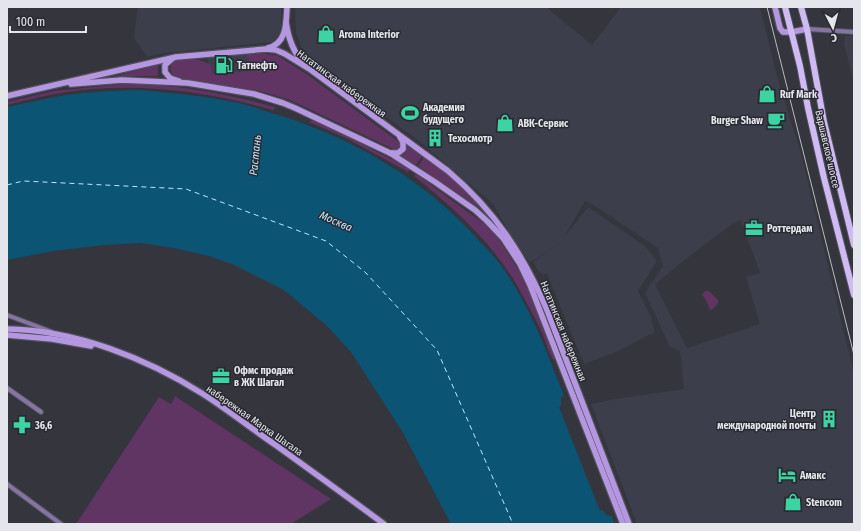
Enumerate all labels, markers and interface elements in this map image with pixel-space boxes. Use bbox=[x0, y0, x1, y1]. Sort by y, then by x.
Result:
scale bar bbox=[10, 8, 86, 34]
north arrow bbox=[813, 8, 853, 48]
text: 100 m bbox=[16, 15, 45, 29]
shop icon: Aroma Interior bbox=[316, 24, 336, 44]
place label: Aroma Interior bbox=[338, 29, 400, 41]
text: С bbox=[830, 31, 838, 44]
street label: Нагатинская набережная bbox=[295, 47, 388, 120]
fuel station icon: Татнефть bbox=[214, 55, 234, 75]
place label: Татнефть bbox=[237, 60, 278, 72]
shop icon: Ruf Mark bbox=[757, 84, 777, 104]
place label: Ruf Mark bbox=[780, 89, 818, 101]
place label: Академия будущего bbox=[422, 102, 465, 126]
sports icon: Академия будущего bbox=[400, 103, 420, 123]
street label: Варшавское шоссе bbox=[812, 109, 842, 189]
cafe icon: Burger Shaw bbox=[766, 110, 786, 130]
shop icon: АВК-Сервис bbox=[495, 113, 515, 133]
place label: Burger Shaw bbox=[711, 115, 763, 127]
place label: АВК-Сервис bbox=[517, 118, 569, 130]
building icon: Техосмотр bbox=[425, 128, 445, 148]
place label: Техосмотр bbox=[448, 133, 493, 145]
water label: Растань bbox=[247, 134, 264, 176]
water label: Москва bbox=[317, 209, 354, 235]
office icon: Роттердам bbox=[744, 218, 764, 238]
place label: Роттердам bbox=[767, 223, 812, 235]
street label: Нагатинская набережная bbox=[537, 279, 589, 383]
place label: Офмс продаж в ЖК Шагал bbox=[234, 365, 293, 389]
office icon: Офмс продаж в ЖК Шагал bbox=[211, 366, 231, 386]
street label: набережная Марка Шагала bbox=[204, 383, 305, 459]
place label: Центр международной почты bbox=[717, 408, 817, 432]
building icon: Центр международной почты bbox=[819, 409, 839, 429]
pharmacy icon: 36,6 bbox=[12, 415, 32, 435]
place label: 36,6 bbox=[34, 420, 52, 432]
hotel icon: Амакс bbox=[777, 465, 797, 485]
place label: Амакс bbox=[799, 470, 826, 482]
shop icon: Stencom bbox=[783, 492, 803, 512]
place label: Stencom bbox=[806, 497, 842, 509]

